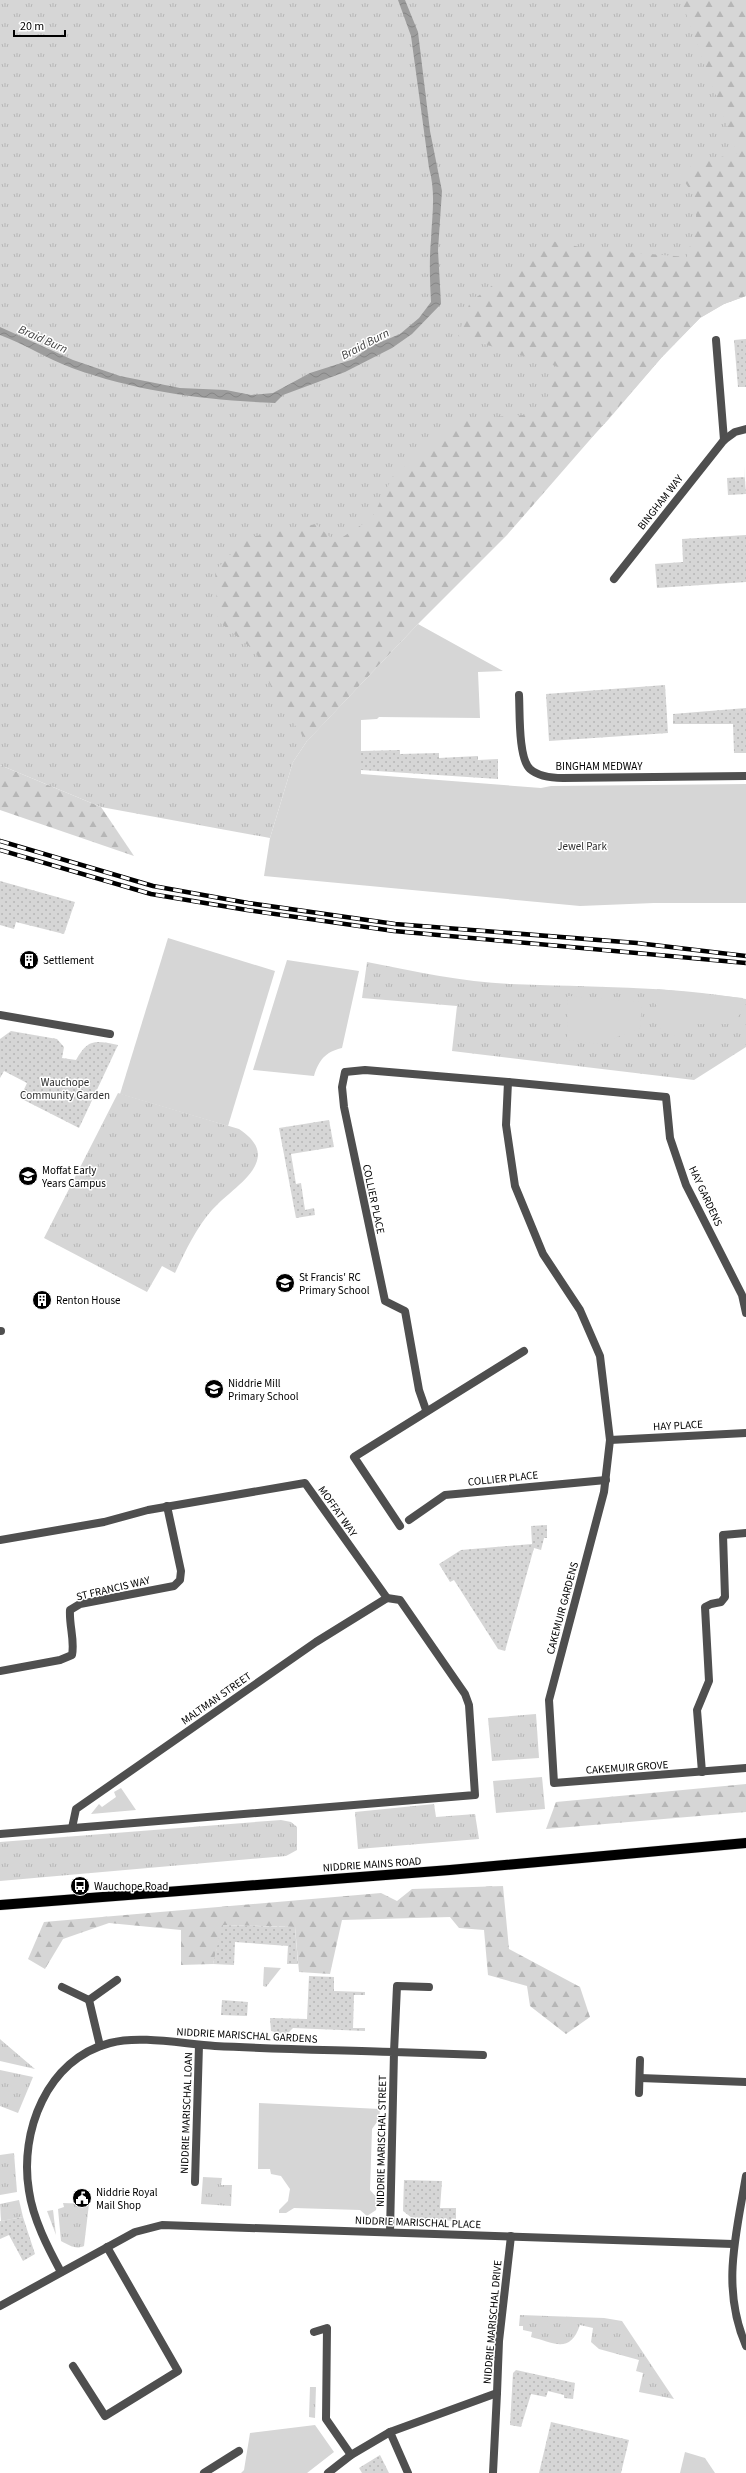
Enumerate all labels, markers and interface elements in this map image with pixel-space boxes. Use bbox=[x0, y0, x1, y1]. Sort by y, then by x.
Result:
scale bar bbox=[14, 12, 65, 38]
text: 20 m bbox=[20, 18, 44, 35]
water label: Braid Burn bbox=[15, 321, 70, 358]
water label: Braid Burn bbox=[338, 325, 392, 364]
street label: BINGHAM WAY bbox=[634, 471, 687, 533]
street label: BINGHAM MEDWAY bbox=[556, 759, 643, 774]
park label: Jewel Park bbox=[557, 839, 607, 854]
building icon: Settlement bbox=[18, 949, 40, 971]
place label: Settlement bbox=[43, 953, 94, 968]
park label: Wauchope Community Garden bbox=[20, 1075, 110, 1103]
place label: Moffat Early Years Campus bbox=[41, 1163, 106, 1191]
street label: COLLIER PLACE bbox=[359, 1163, 388, 1235]
street label: HAY GARDENS bbox=[685, 1164, 726, 1229]
school or university icon: Moffat Early Years Campus bbox=[17, 1165, 39, 1187]
place label: St Francis' RC Primary School bbox=[299, 1270, 370, 1298]
school or university icon: St Francis' RC Primary School bbox=[274, 1272, 296, 1294]
building icon: Renton House bbox=[31, 1289, 53, 1311]
place label: Renton House bbox=[56, 1293, 121, 1308]
place label: Niddrie Mill Primary School bbox=[228, 1376, 299, 1404]
school or university icon: Niddrie Mill Primary School bbox=[203, 1378, 225, 1400]
street label: HAY PLACE bbox=[653, 1417, 704, 1434]
street label: COLLIER PLACE bbox=[467, 1467, 539, 1490]
street label: MOFFAT WAY bbox=[315, 1483, 361, 1540]
street label: CAKEMUIR GARDENS bbox=[543, 1560, 582, 1656]
street label: ST FRANCIS WAY bbox=[75, 1573, 152, 1604]
street label: MALTMAN STREET bbox=[178, 1669, 254, 1728]
street label: CAKEMUIR GROVE bbox=[585, 1757, 669, 1778]
street label: NIDDRIE MAINS ROAD bbox=[322, 1854, 422, 1875]
bus stop icon: Wauchope Road bbox=[69, 1875, 91, 1897]
place label: Wauchope Road bbox=[94, 1879, 168, 1894]
street label: NIDDRIE MARISCHAL GARDENS bbox=[176, 2024, 318, 2047]
street label: NIDDRIE MARISCHAL LOAN bbox=[177, 2052, 196, 2174]
street label: NIDDRIE MARISCHAL STREET bbox=[373, 2075, 390, 2207]
place label: Niddrie Royal Mail Shop bbox=[96, 2185, 158, 2213]
public building icon: Niddrie Royal Mail Shop bbox=[71, 2187, 93, 2209]
street label: NIDDRIE MARISCHAL PLACE bbox=[355, 2213, 482, 2232]
street label: NIDDRIE MARISCHAL DRIVE bbox=[480, 2259, 505, 2384]

